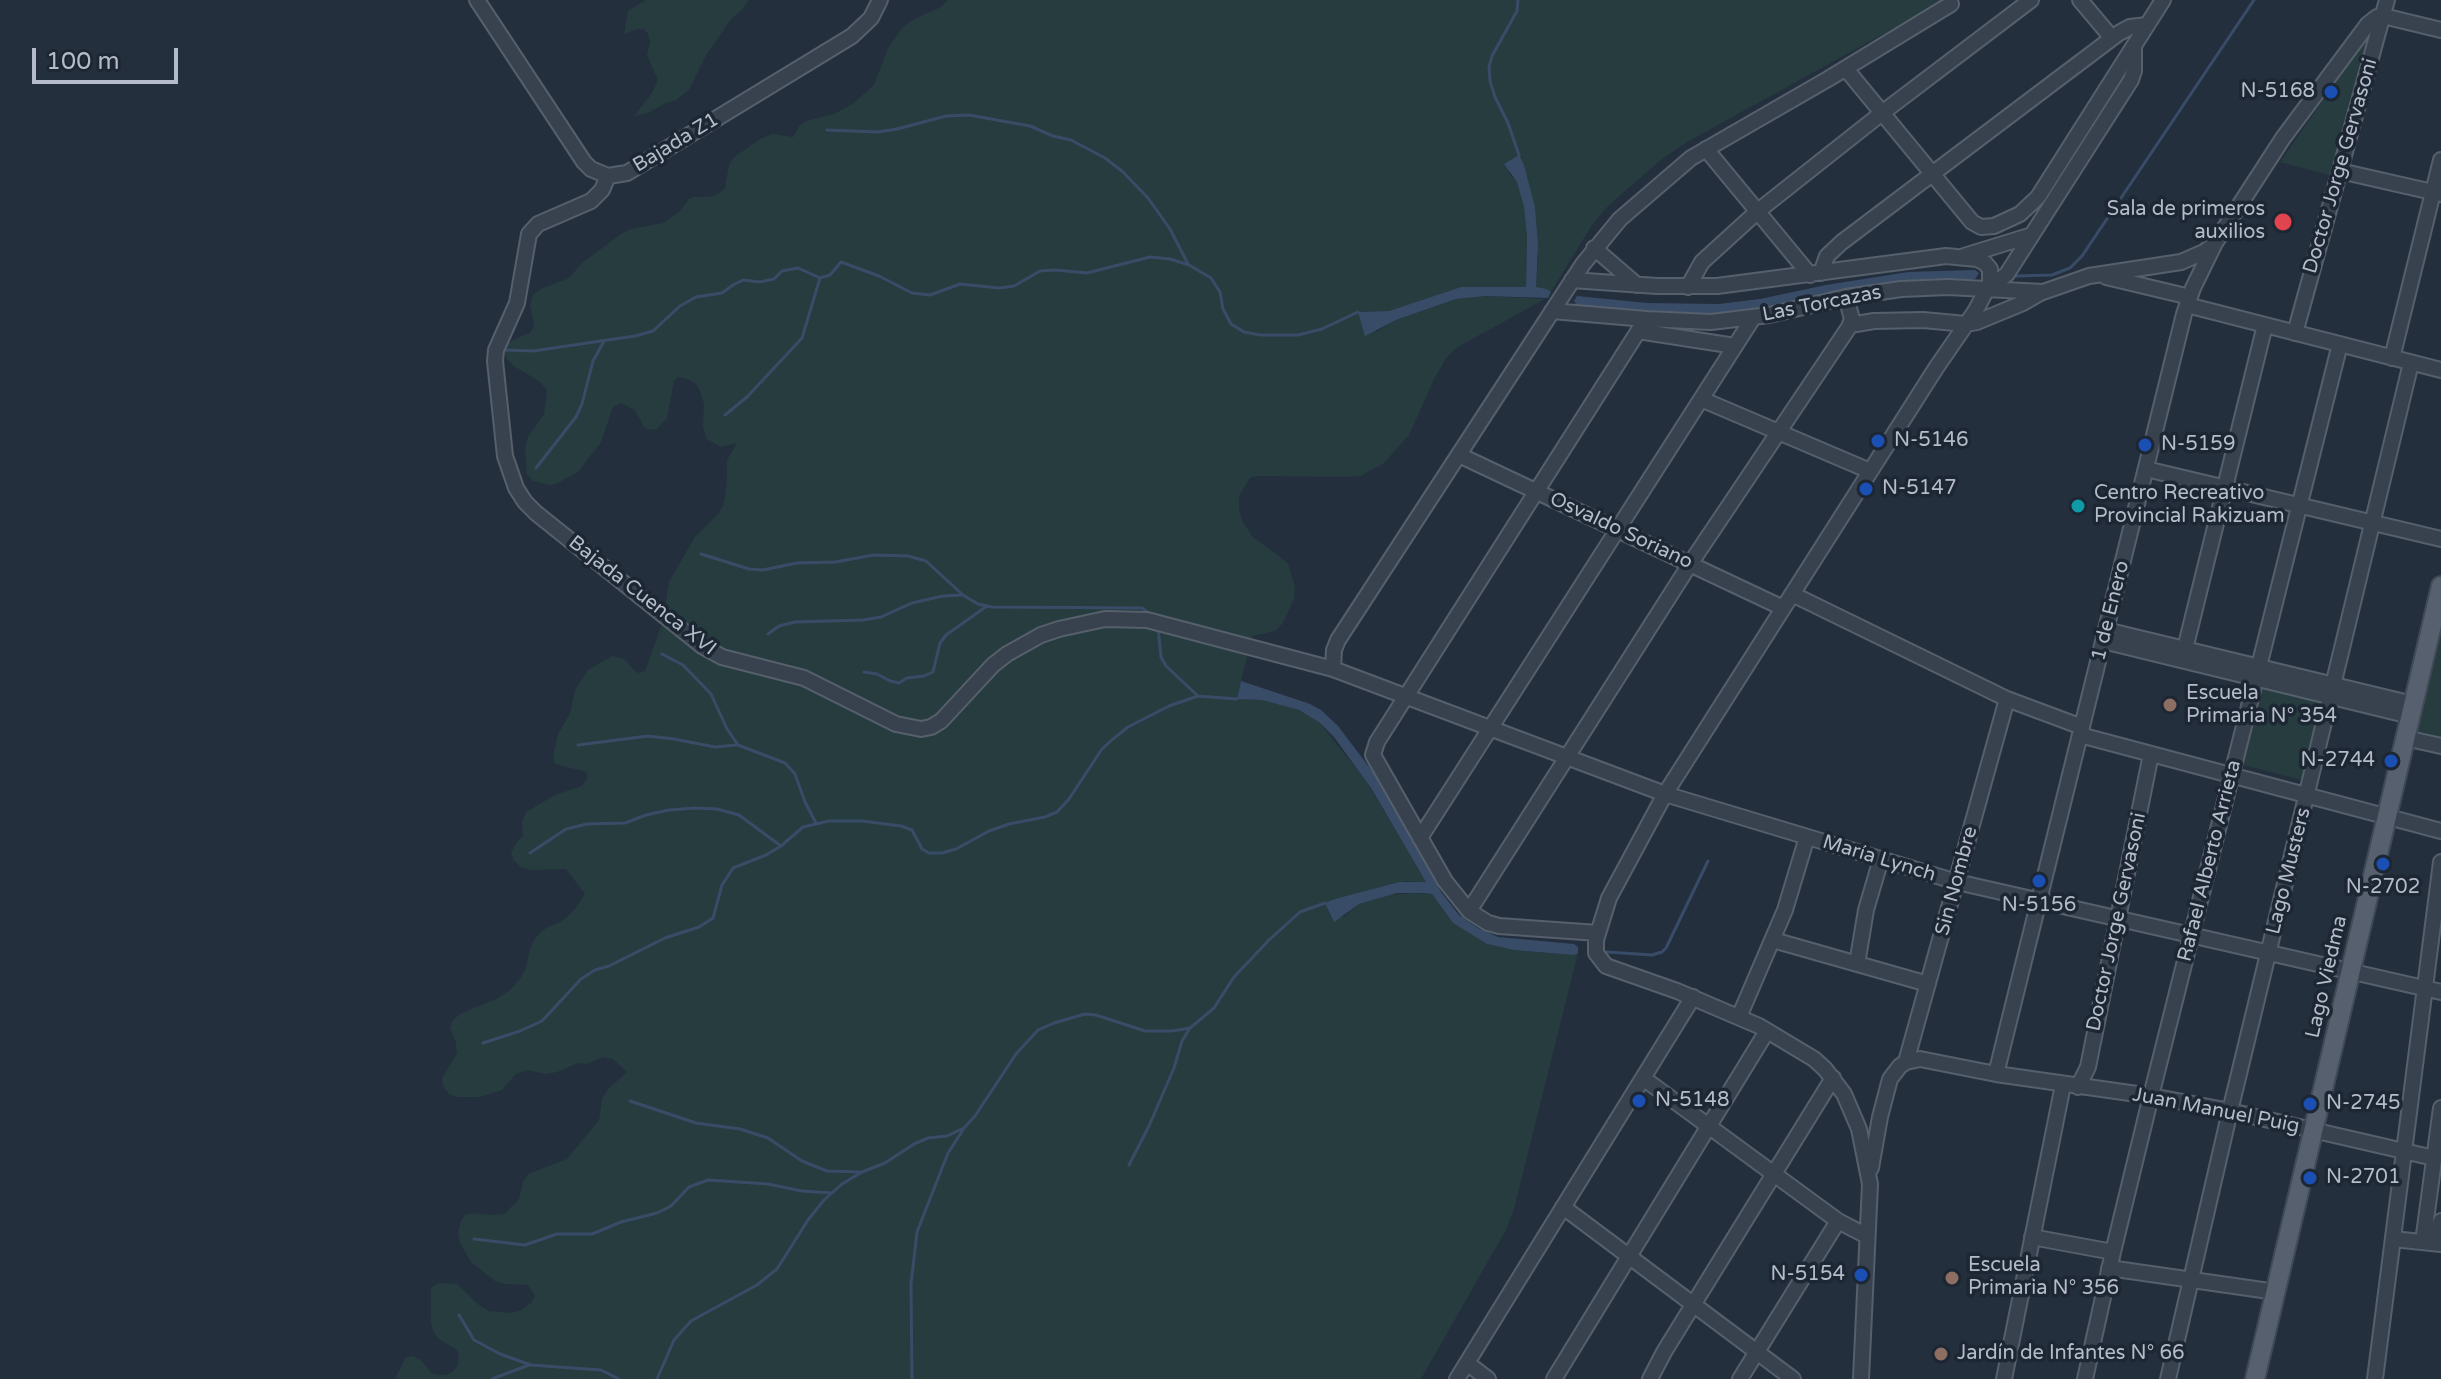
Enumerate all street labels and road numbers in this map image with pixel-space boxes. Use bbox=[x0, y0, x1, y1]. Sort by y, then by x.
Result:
street label: Doctor Jorge Gervasoni bbox=[2299, 56, 2383, 276]
street label: Bajada Z1 bbox=[629, 108, 723, 178]
street label: Las Torcazas bbox=[1760, 281, 1884, 327]
street label: Osvaldo Soriano bbox=[1546, 487, 1696, 575]
street label: Bajada Cuenca XVI bbox=[563, 531, 721, 661]
street label: 1 de Enero bbox=[2087, 558, 2135, 664]
street label: Rafael Alberto Arrieta bbox=[2173, 758, 2247, 964]
street label: Lago Musters bbox=[2262, 805, 2316, 937]
street label: Doctor Jorge Gervasoni bbox=[2082, 811, 2152, 1033]
street label: Sin Nombre bbox=[1931, 824, 1983, 938]
street label: María Lynch bbox=[1820, 830, 1938, 888]
street label: Lago Viedma bbox=[2301, 913, 2353, 1041]
street label: Juan Manuel Puig bbox=[2130, 1083, 2302, 1139]

